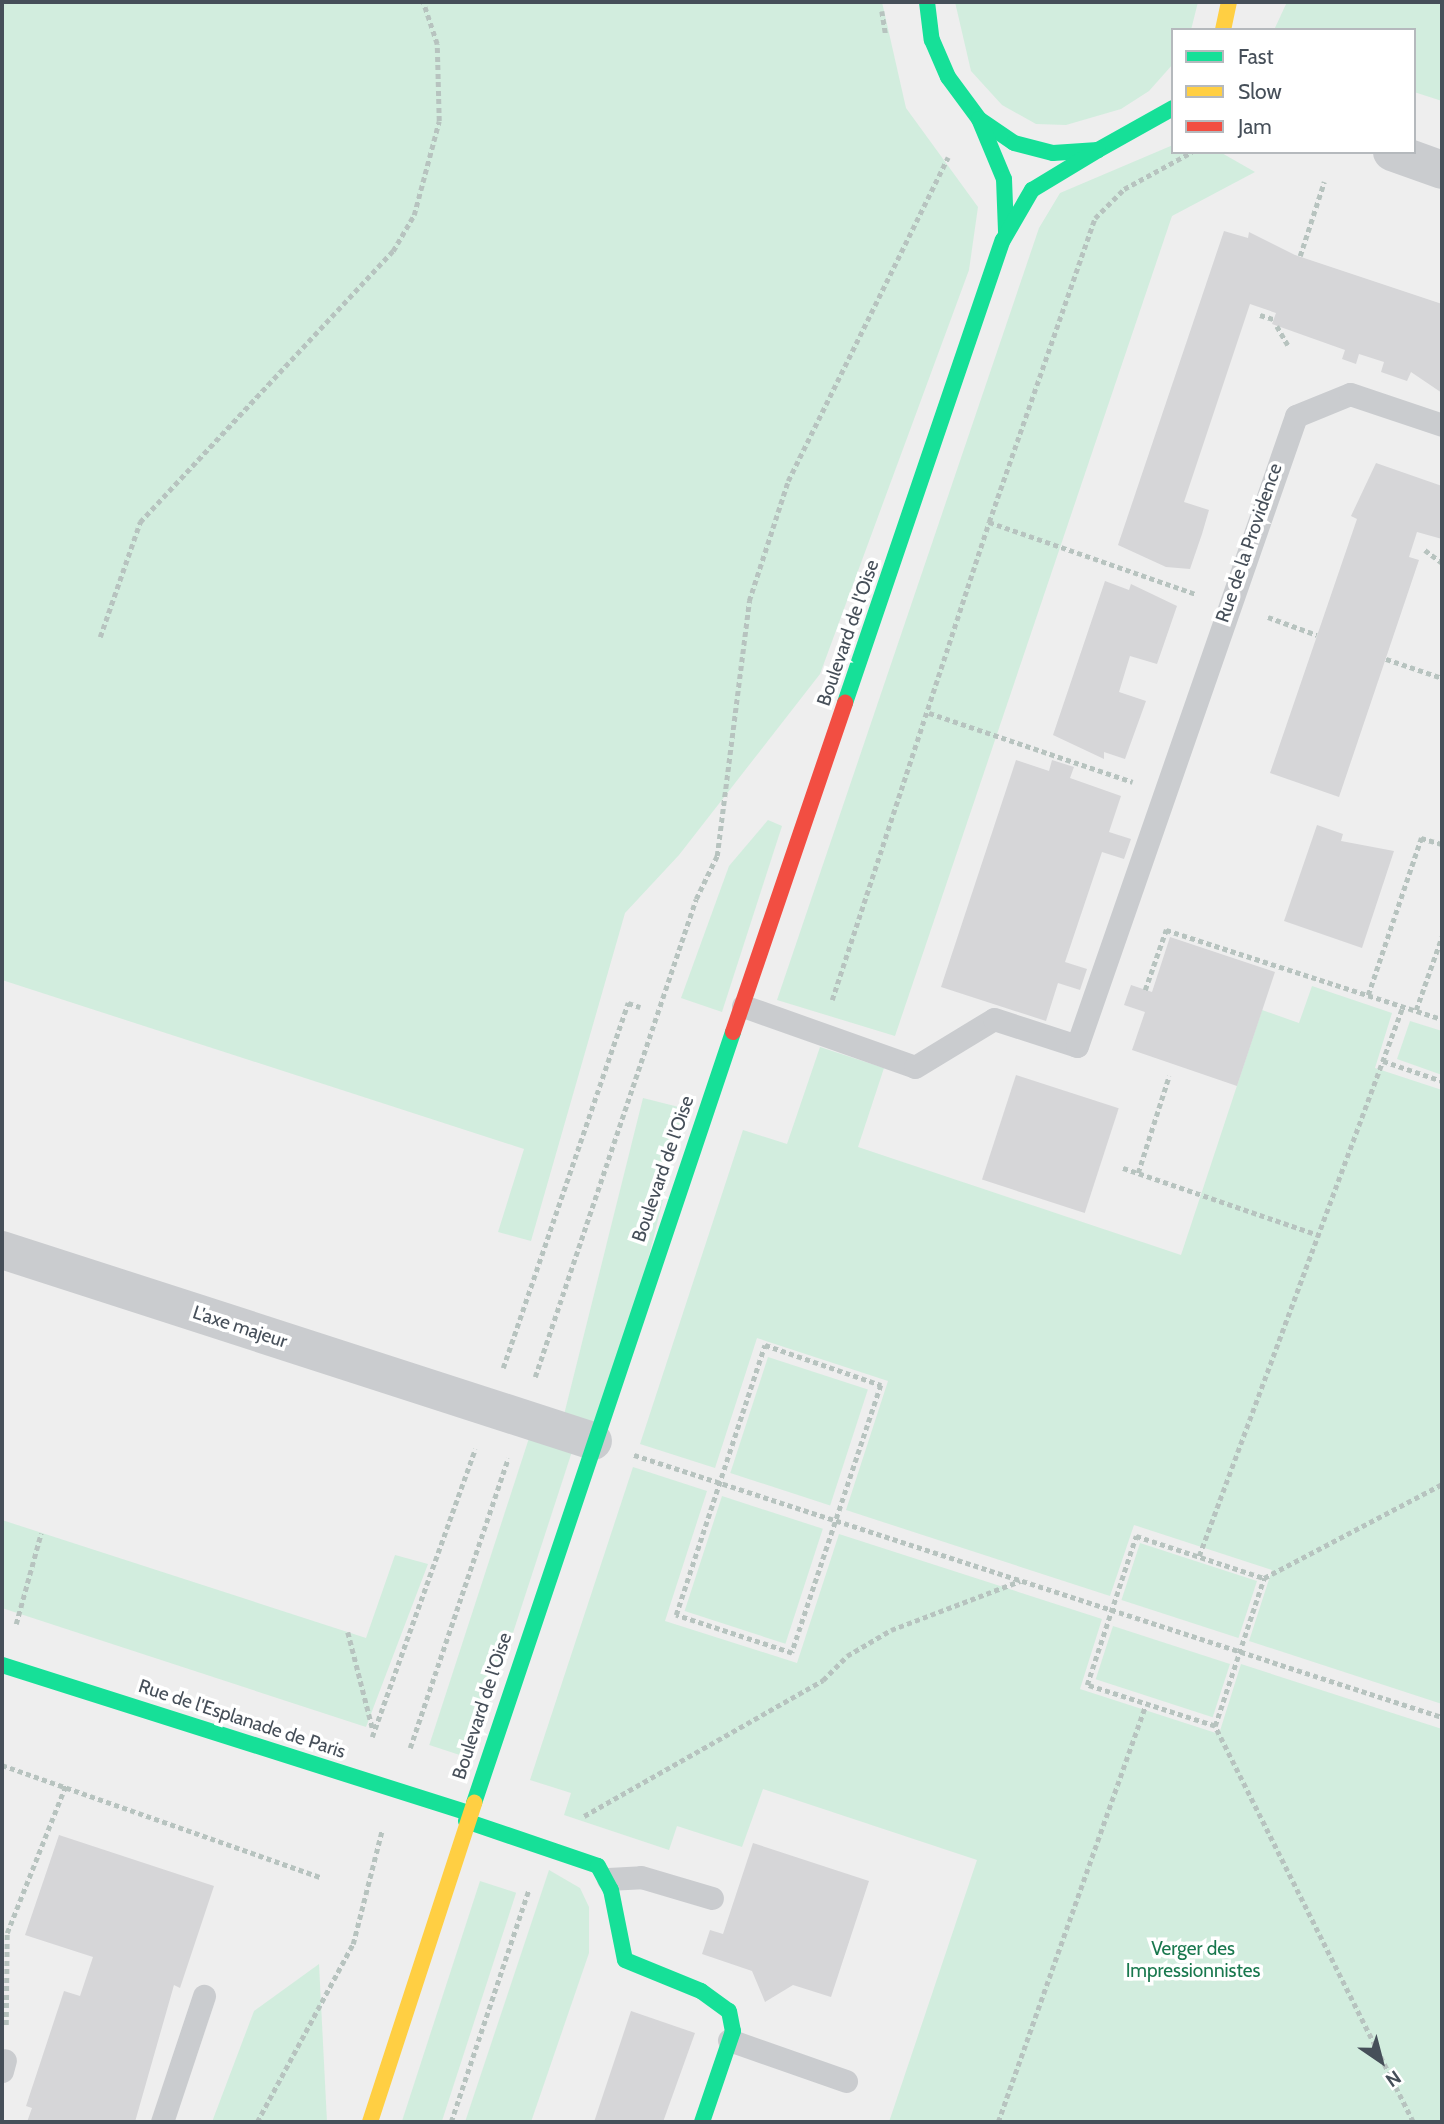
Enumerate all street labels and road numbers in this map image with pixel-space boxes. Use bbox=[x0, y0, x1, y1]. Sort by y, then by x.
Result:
street label: Rue de la Providence bbox=[1211, 460, 1287, 626]
street label: Boulevard de l'Oise bbox=[812, 557, 884, 709]
street label: Boulevard de l'Oise bbox=[627, 1093, 699, 1245]
street label: L'axe majeur bbox=[190, 1301, 290, 1353]
street label: Boulevard de l'Oise bbox=[448, 1630, 516, 1782]
street label: Rue de l'Esplanade de Paris bbox=[136, 1675, 348, 1763]

